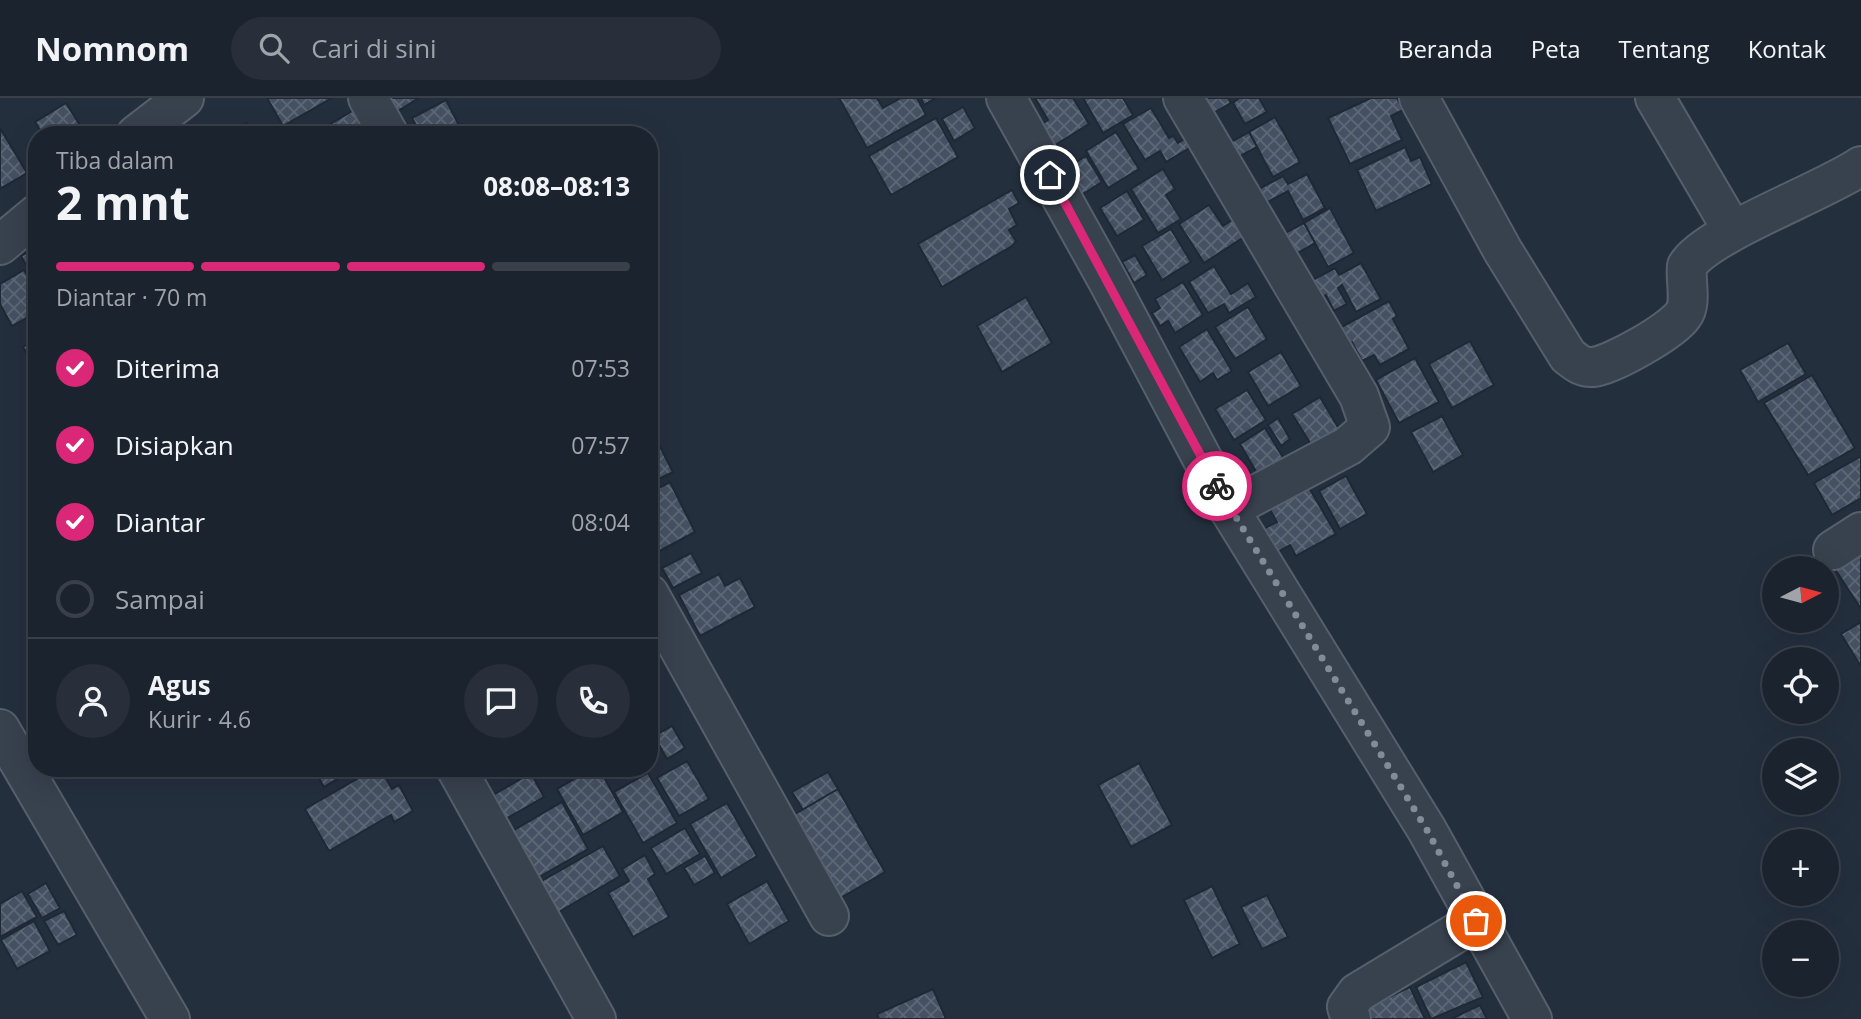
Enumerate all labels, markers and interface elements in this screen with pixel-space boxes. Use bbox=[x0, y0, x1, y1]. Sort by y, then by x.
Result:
search box bbox=[231, 17, 721, 80]
text: Nomnom bbox=[35, 26, 189, 71]
icon: search bbox=[255, 29, 293, 67]
text: Cari di sini bbox=[311, 30, 437, 66]
text: Beranda bbox=[1398, 32, 1493, 65]
text: Peta bbox=[1531, 32, 1581, 65]
text: Tentang bbox=[1619, 32, 1710, 65]
text: Kontak bbox=[1748, 32, 1826, 65]
text: Tiba dalam bbox=[56, 144, 174, 176]
pin bbox=[1020, 145, 1080, 205]
icon: home bbox=[1031, 156, 1069, 194]
text: 08:08–08:13 bbox=[483, 168, 630, 204]
text: 2 mnt bbox=[56, 171, 190, 233]
text: Diantar · 70 m bbox=[56, 281, 207, 313]
icon: check bbox=[56, 349, 94, 387]
text: Diterima bbox=[115, 350, 220, 386]
text: 07:53 bbox=[571, 352, 630, 384]
icon: check bbox=[56, 426, 94, 464]
text: Disiapkan bbox=[115, 427, 234, 463]
text: 07:57 bbox=[571, 429, 630, 461]
courier bbox=[1182, 451, 1252, 521]
icon: bike bbox=[1198, 467, 1236, 505]
icon: check bbox=[56, 503, 94, 541]
text: Diantar bbox=[115, 504, 205, 540]
text: 08:04 bbox=[571, 506, 630, 538]
north arrow bbox=[1762, 556, 1839, 634]
map controls bbox=[1762, 556, 1839, 997]
text: Sampai bbox=[115, 581, 205, 617]
button: locate bbox=[1762, 647, 1839, 724]
button: person bbox=[56, 664, 130, 738]
button: chat bbox=[464, 664, 538, 738]
button: phone bbox=[556, 664, 630, 738]
text: Agus bbox=[148, 667, 211, 703]
text: Kurir · 4.6 bbox=[148, 703, 251, 735]
button: layers bbox=[1762, 738, 1839, 815]
button: + bbox=[1762, 829, 1839, 906]
pin bbox=[1446, 891, 1506, 951]
icon: bag bbox=[1457, 902, 1495, 940]
button: − bbox=[1762, 920, 1839, 997]

